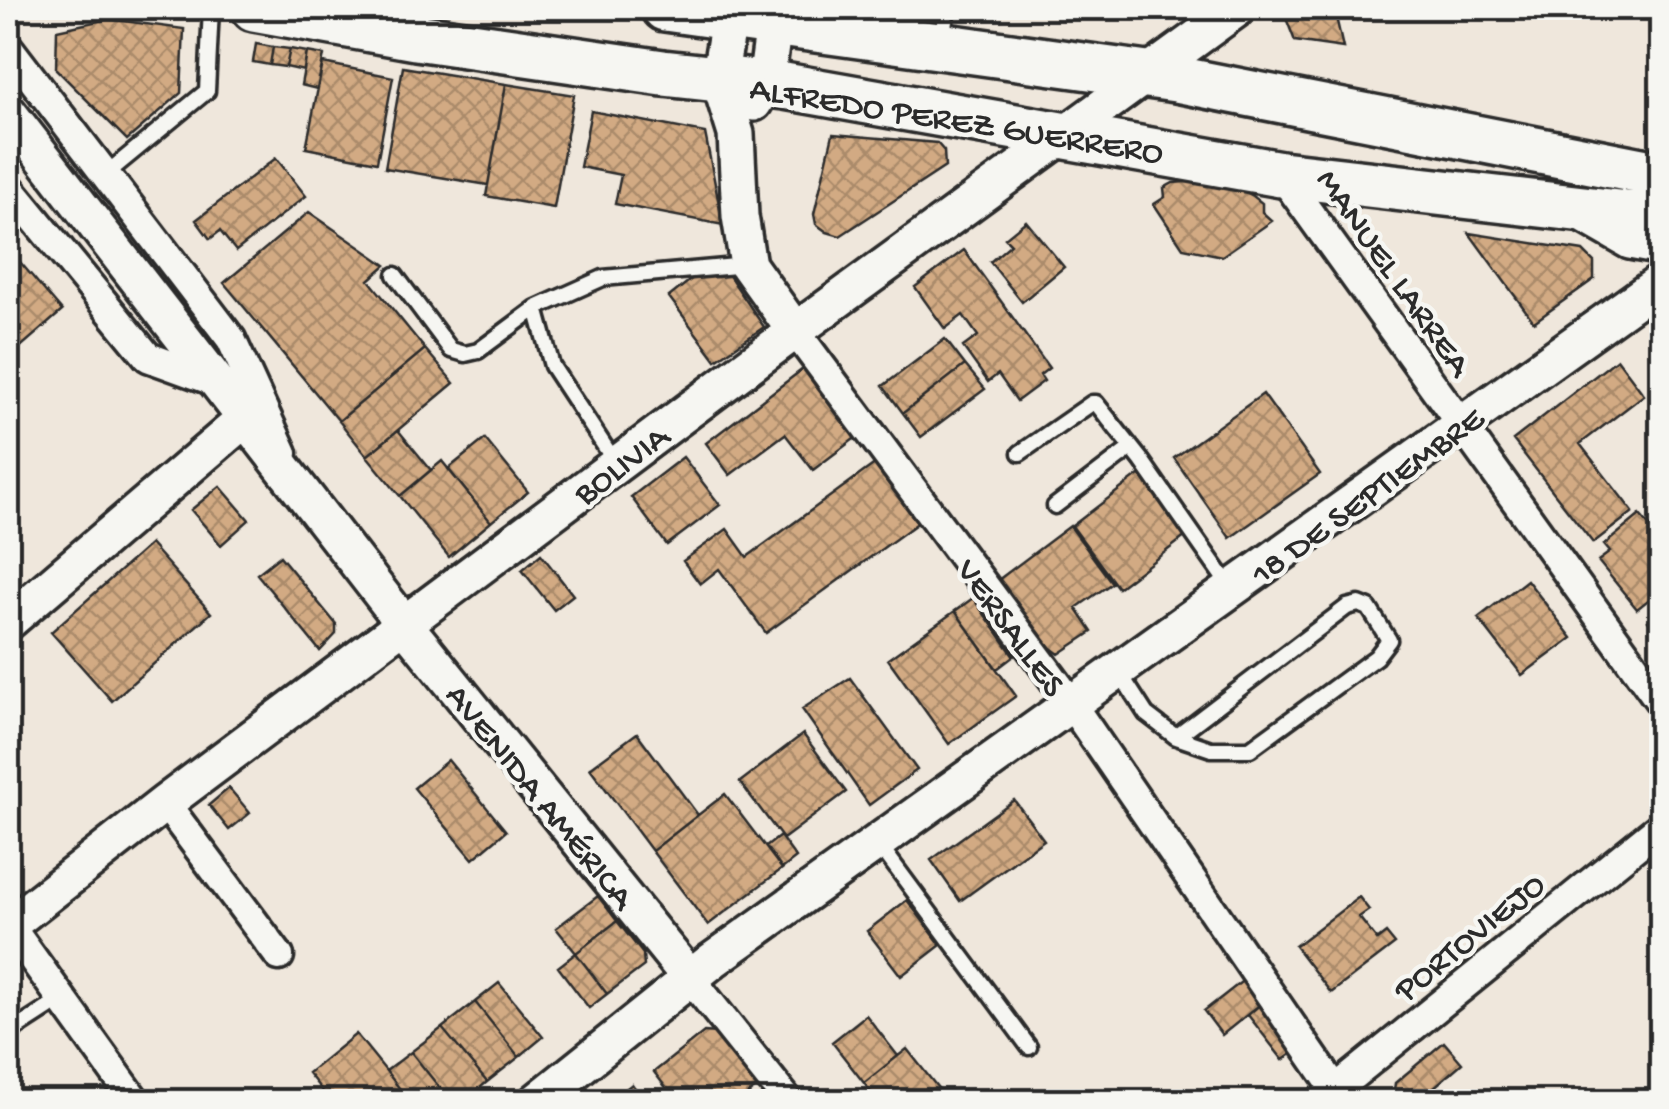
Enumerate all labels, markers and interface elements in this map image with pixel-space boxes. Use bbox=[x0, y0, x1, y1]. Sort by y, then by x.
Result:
street label: ALFREDO PEREZ GUERRERO bbox=[747, 70, 1166, 176]
street label: MANUEL LARREA bbox=[1305, 163, 1479, 388]
street label: 18 DE SEPTIEMBRE bbox=[1244, 400, 1495, 597]
street label: BOLIVIA bbox=[567, 417, 681, 517]
street label: VERSALLES bbox=[944, 552, 1073, 707]
street label: AVENIDA AMÉRICA bbox=[434, 678, 643, 921]
street label: PORTOVIEJO bbox=[1387, 866, 1555, 1013]

